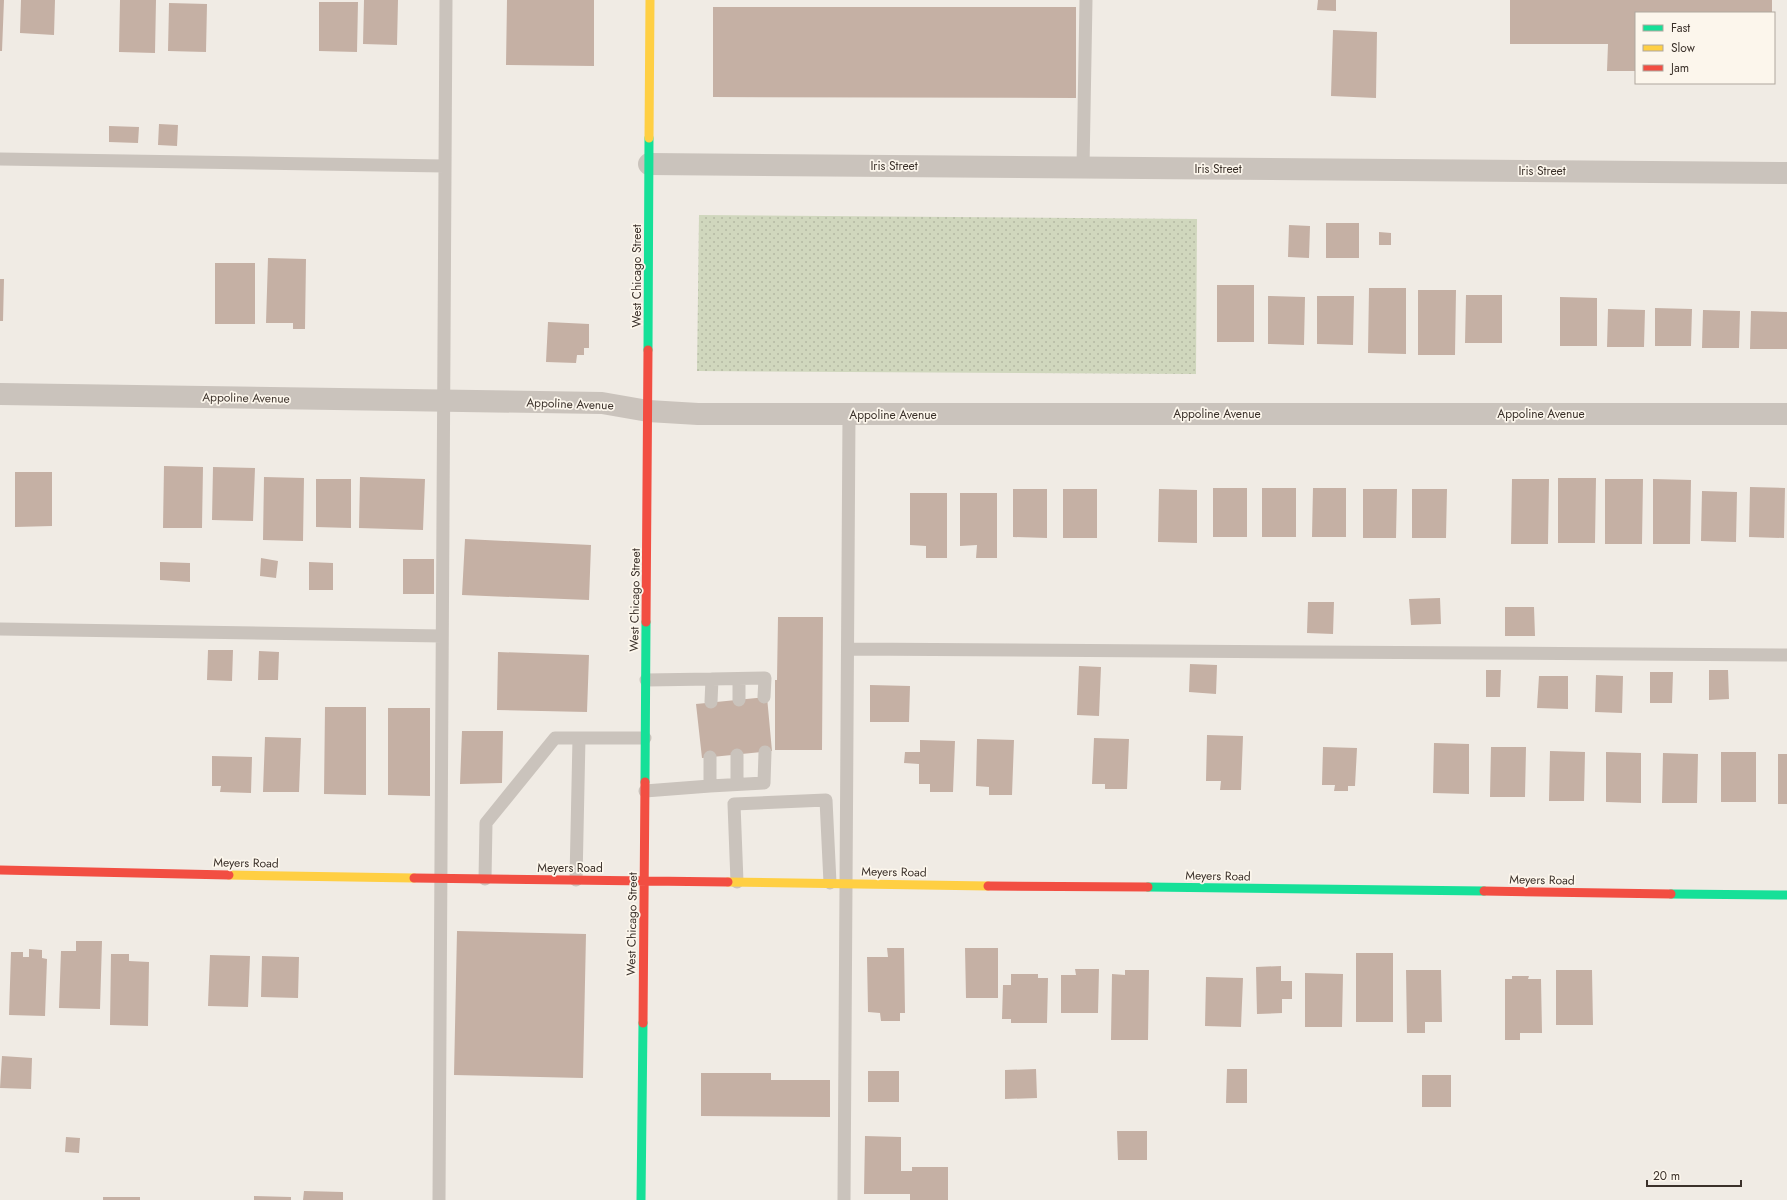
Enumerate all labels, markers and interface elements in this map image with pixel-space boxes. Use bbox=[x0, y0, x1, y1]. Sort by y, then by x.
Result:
legend bbox=[1635, 12, 1775, 84]
text: Fast bbox=[1671, 19, 1690, 37]
text: Slow bbox=[1671, 39, 1696, 57]
text: Jam bbox=[1669, 59, 1689, 77]
street label: Iris Street bbox=[870, 157, 918, 175]
street label: Iris Street bbox=[1194, 160, 1242, 178]
street label: Iris Street bbox=[1518, 162, 1566, 180]
street label: West Chicago Street bbox=[628, 224, 646, 328]
street label: Appoline Avenue bbox=[202, 388, 290, 408]
street label: Appoline Avenue bbox=[526, 393, 614, 415]
street label: Appoline Avenue bbox=[1173, 405, 1261, 423]
street label: Appoline Avenue bbox=[1497, 405, 1585, 423]
street label: Appoline Avenue bbox=[849, 406, 937, 424]
street label: West Chicago Street bbox=[625, 548, 645, 652]
street label: Meyers Road bbox=[213, 853, 279, 873]
street label: Meyers Road bbox=[537, 859, 603, 877]
street label: Meyers Road bbox=[861, 862, 927, 882]
street label: Meyers Road bbox=[1185, 866, 1251, 886]
street label: Meyers Road bbox=[1509, 870, 1575, 890]
street label: West Chicago Street bbox=[622, 872, 642, 976]
scale bar bbox=[1647, 1162, 1741, 1188]
text: 20 m bbox=[1653, 1167, 1680, 1185]

